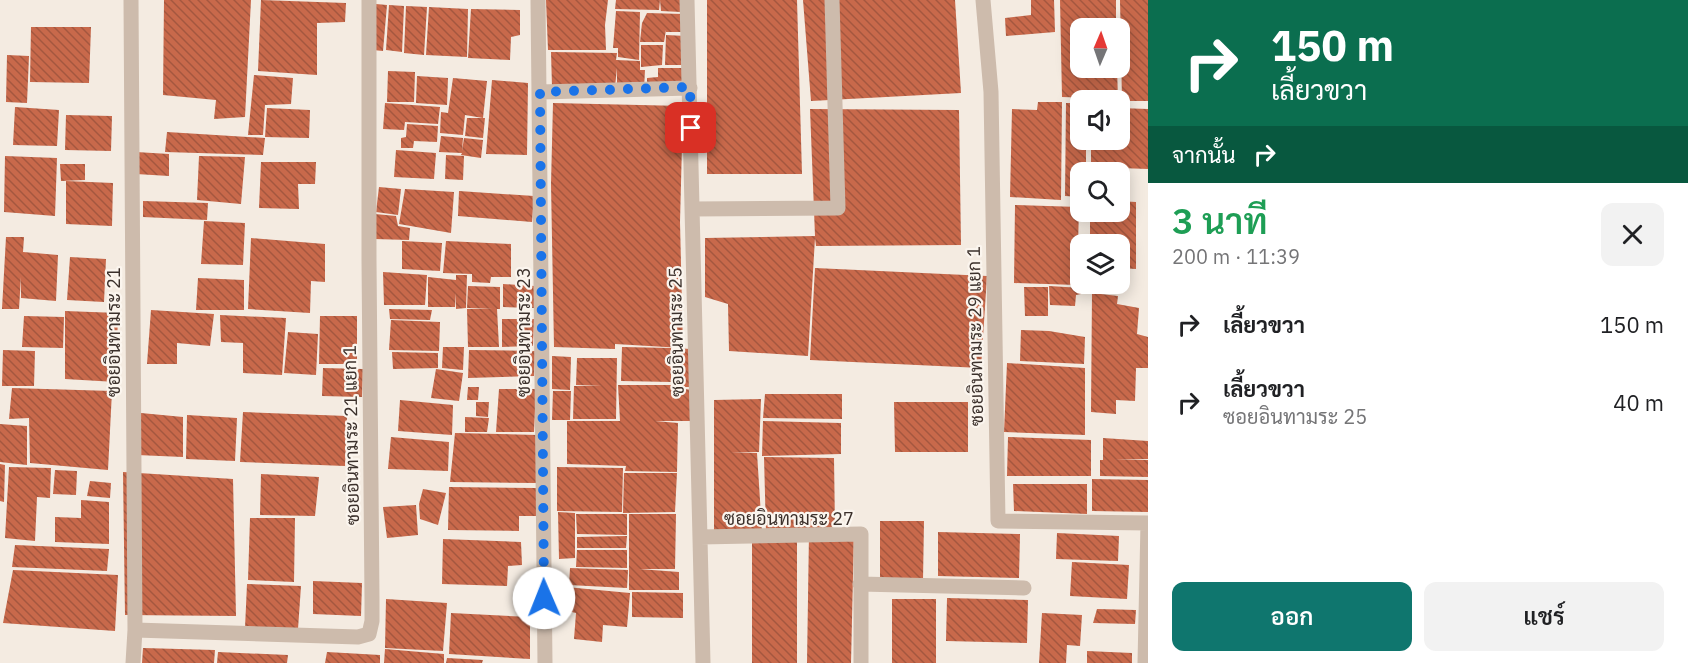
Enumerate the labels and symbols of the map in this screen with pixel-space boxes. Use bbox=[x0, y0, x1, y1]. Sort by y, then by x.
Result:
north arrow bbox=[1070, 18, 1130, 78]
pin bbox=[665, 102, 716, 153]
street label: ซอยอินทามระ 29 แยก 1 bbox=[962, 246, 988, 426]
street label: ซอยอินทามระ 21 bbox=[102, 267, 125, 397]
street label: ซอยอินทามระ 23 bbox=[512, 267, 535, 397]
street label: ซอยอินทามระ 25 bbox=[663, 267, 689, 397]
street label: ซอยอินทามระ 21 แยก 1 bbox=[338, 345, 364, 525]
street label: ซอยอินทามระ 27 bbox=[724, 507, 854, 530]
position arrow bbox=[512, 566, 576, 630]

